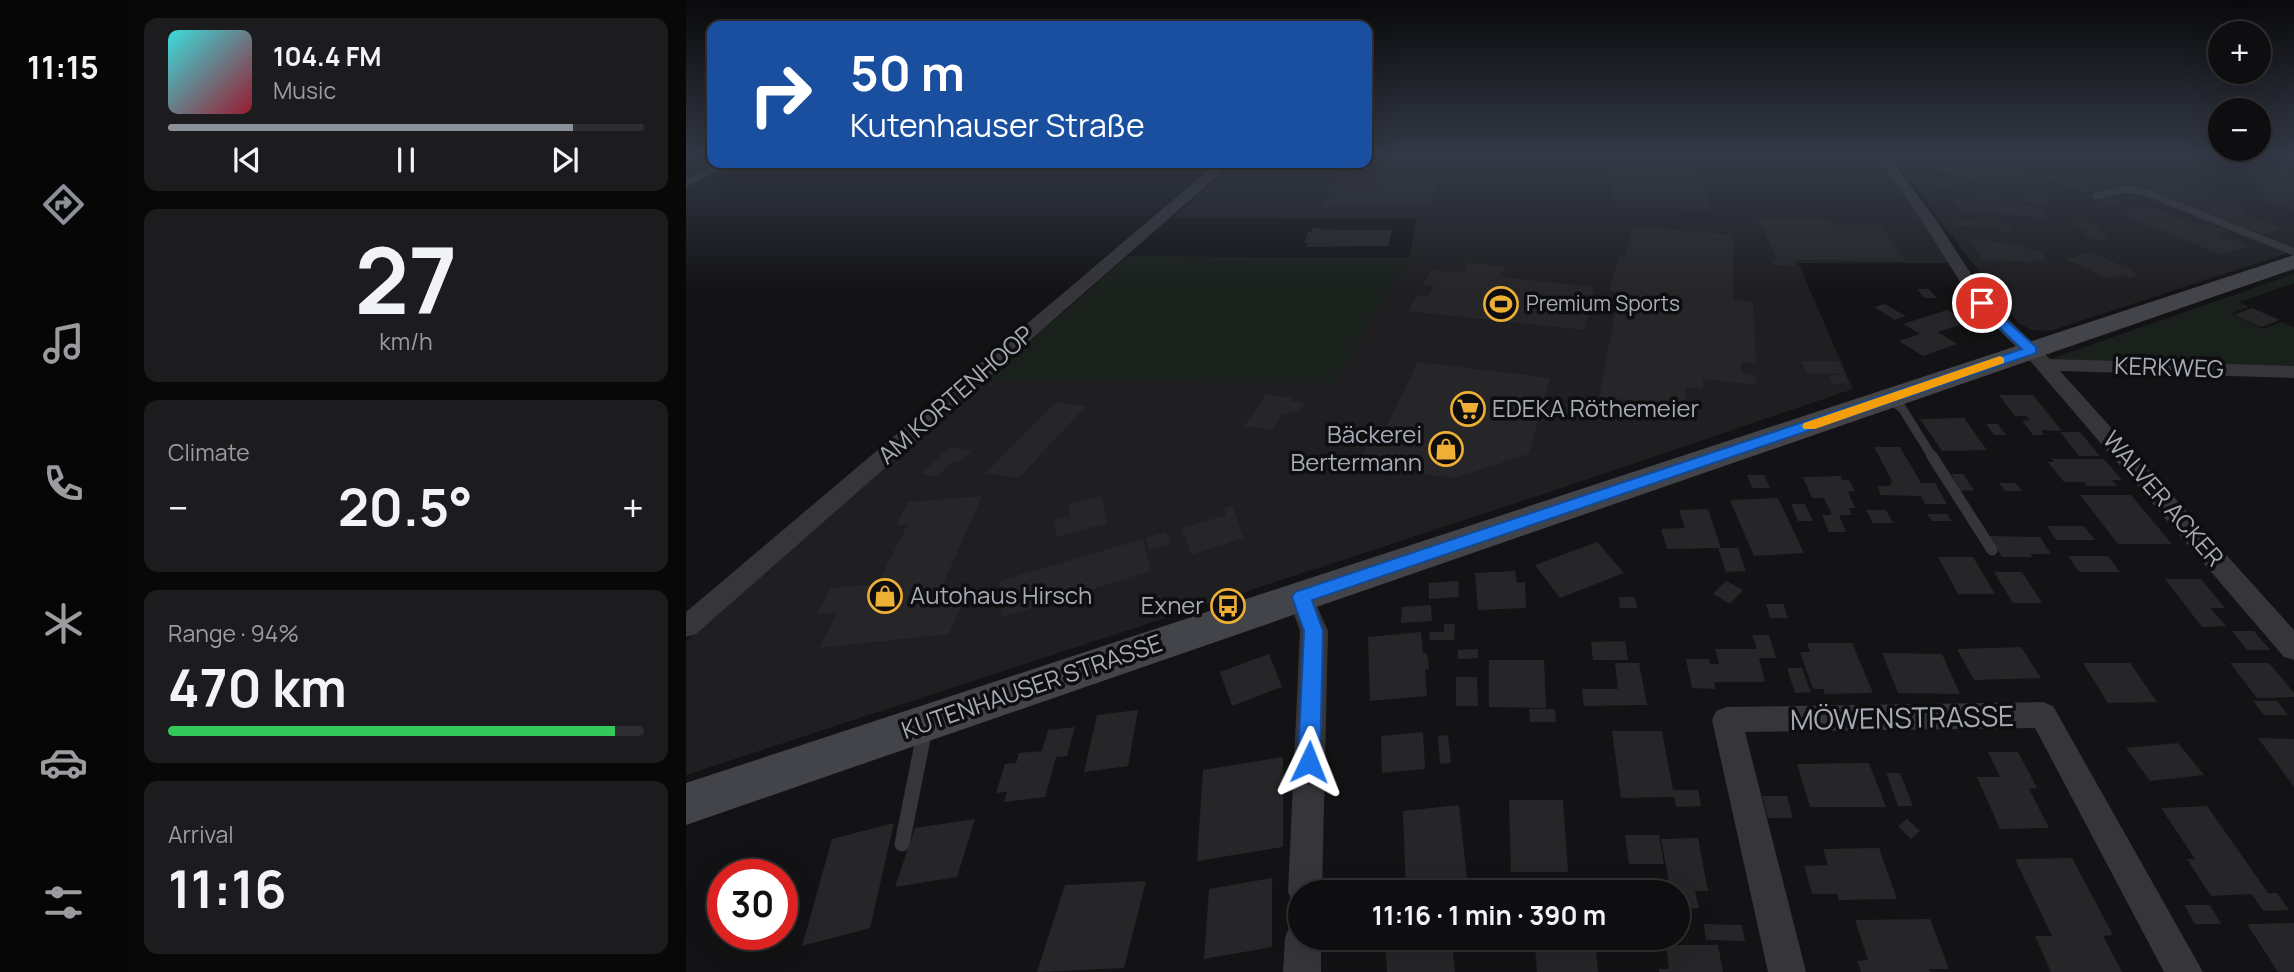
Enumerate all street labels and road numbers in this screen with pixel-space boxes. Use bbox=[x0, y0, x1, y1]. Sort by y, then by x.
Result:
street label: AM KORTENHOOP bbox=[870, 317, 1040, 471]
street label: KERKWEG bbox=[2114, 348, 2224, 385]
street label: WALVER ACKER bbox=[2096, 423, 2232, 573]
street label: KUTENHAUSER STRASSE bbox=[897, 625, 1166, 746]
street label: MÖWENSTRASSE bbox=[1790, 696, 2014, 738]

